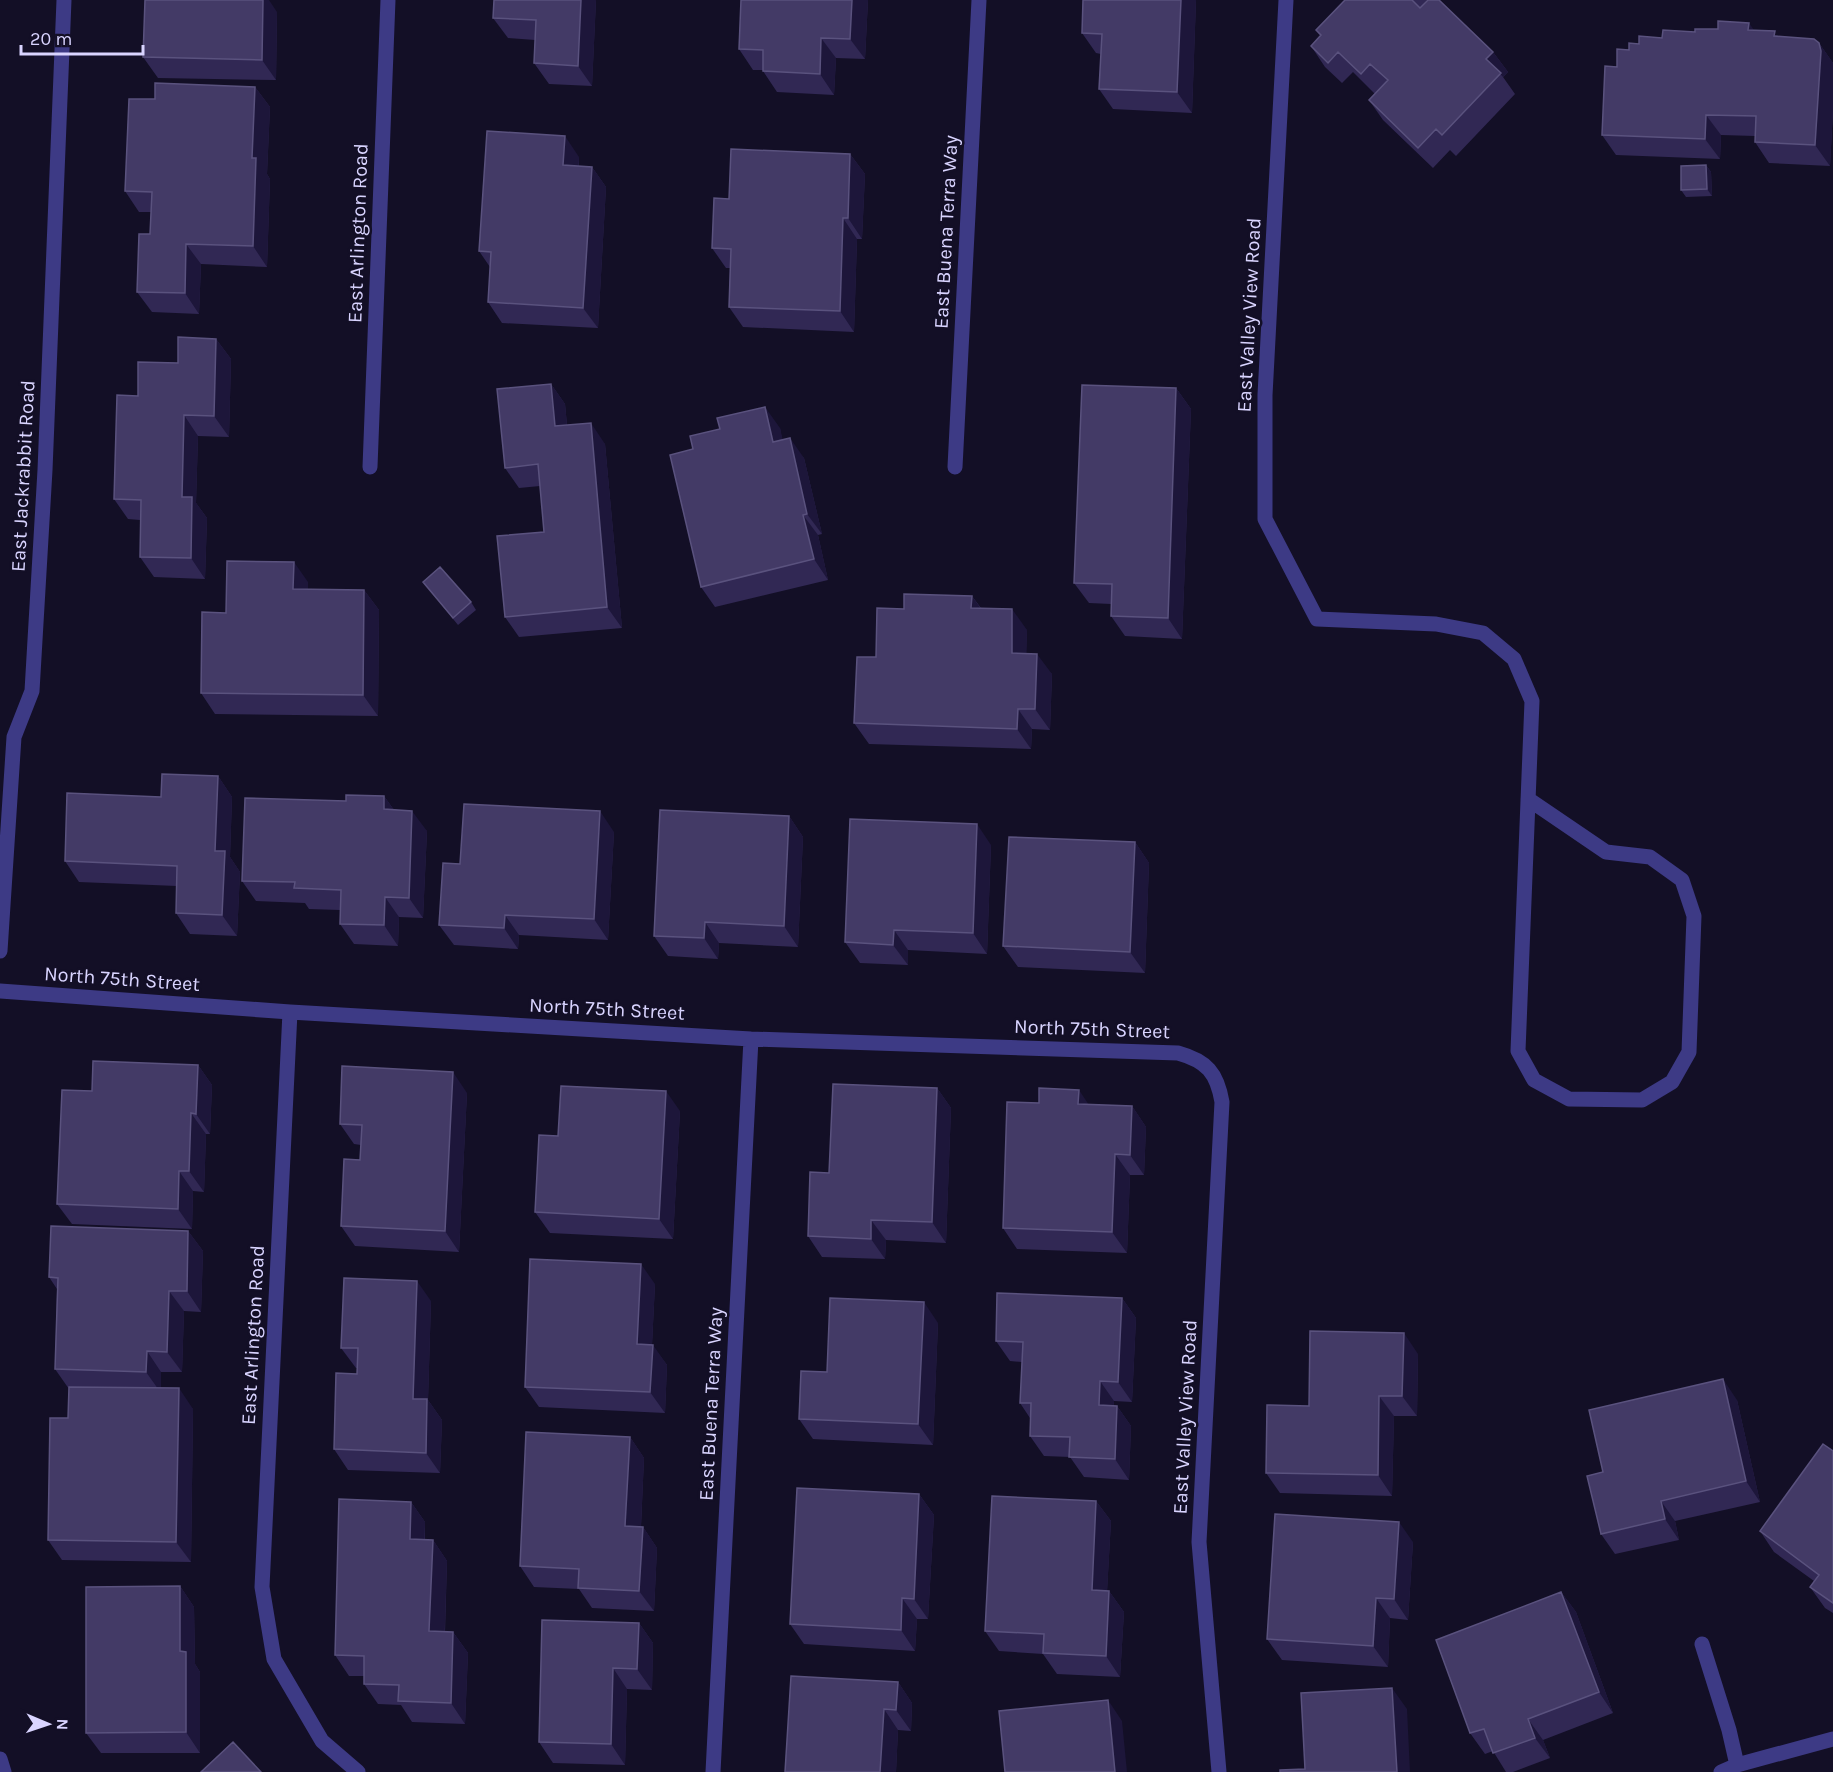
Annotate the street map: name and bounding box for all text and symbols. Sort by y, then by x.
scale bar [21,18,142,56]
text: 20 m [30,28,72,50]
street label: East Buena Terra Way [929,134,963,330]
street label: East Arlington Road [343,143,373,323]
street label: East Valley View Road [1232,217,1266,413]
street label: East Jackrabbit Road [6,380,40,572]
street label: North 75th Street [43,962,201,996]
street label: North 75th Street [528,993,686,1025]
street label: North 75th Street [1014,1015,1171,1043]
street label: East Arlington Road [237,1245,269,1425]
street label: East Buena Terra Way [694,1306,728,1502]
street label: East Valley View Road [1168,1319,1202,1515]
north arrow [18,1694,78,1754]
text: N [53,1718,72,1731]

